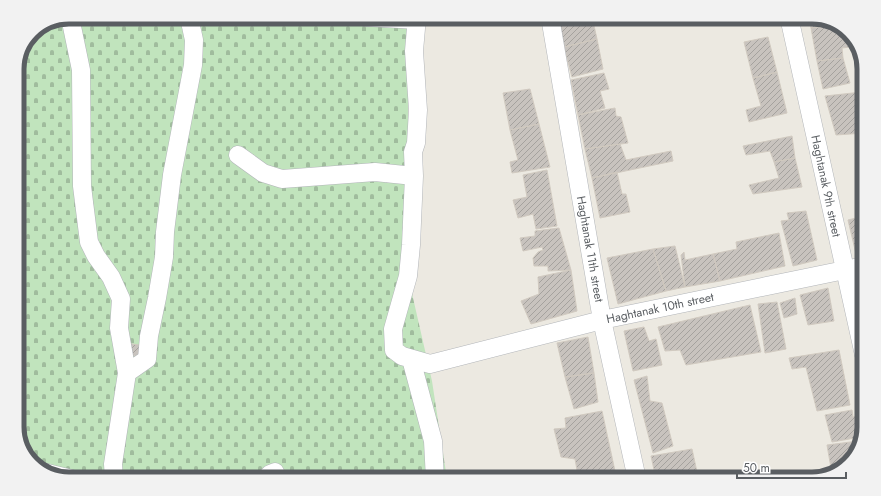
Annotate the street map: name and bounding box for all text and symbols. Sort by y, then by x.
street label: Haghtanak 9th street [806,133,846,239]
street label: Haghtanak 11th street [572,194,608,304]
street label: Haghtanak 10th street [605,288,715,328]
scale bar [737,454,846,480]
text: 50 m [743,459,770,477]

